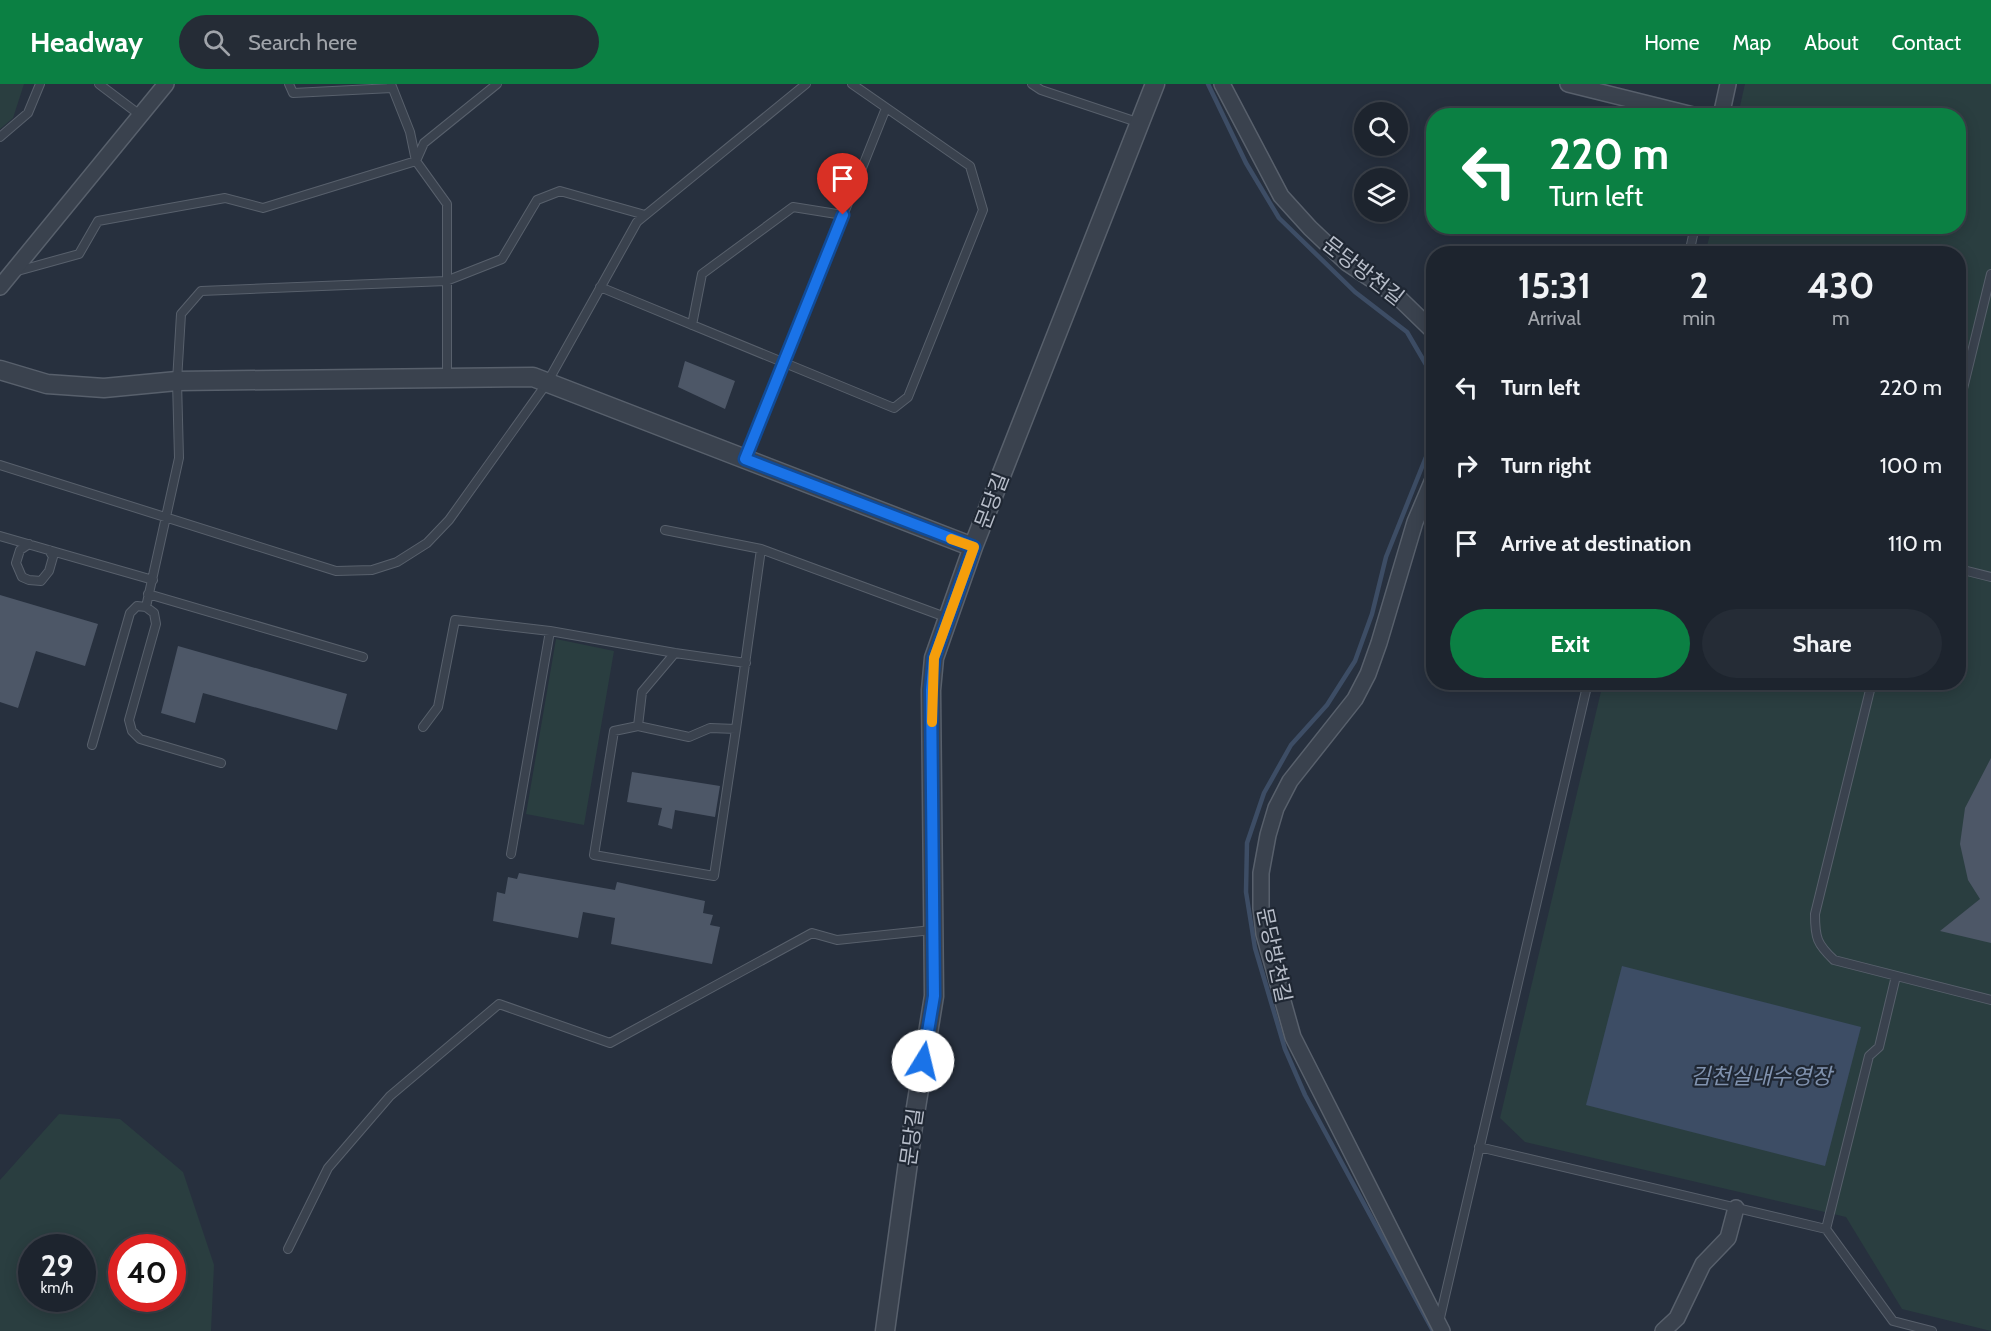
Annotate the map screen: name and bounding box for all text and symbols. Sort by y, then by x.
search box [179,15,599,69]
text: Headway [30,25,143,59]
icon: search [200,26,233,59]
text: Search here [248,29,357,56]
text: Home [1644,30,1700,55]
text: Map [1733,30,1771,55]
text: About [1804,30,1858,55]
text: Contact [1891,30,1961,55]
map controls [1354,102,1408,222]
button: search [1354,102,1408,156]
text: 220 m [1549,128,1669,180]
icon: left [1450,132,1528,210]
pin [817,153,868,215]
icon: arrive [826,162,859,195]
button: layers [1354,168,1408,222]
text: Turn left [1549,180,1643,213]
street label: 문당방천길 [1318,231,1409,310]
text: 15:31 [1518,263,1591,307]
text: 2 [1690,263,1709,307]
text: 430 [1807,263,1874,307]
text: Arrival [1528,306,1581,330]
text: min [1683,306,1716,330]
text: m [1832,306,1850,330]
icon: left [1450,371,1483,404]
text: Turn left [1501,374,1580,401]
text: 220 m [1879,374,1942,401]
icon: right [1450,449,1483,482]
text: Turn right [1501,452,1591,479]
text: 100 m [1880,452,1942,479]
street label: 문당길 [969,469,1014,532]
icon: arrive [1450,527,1483,560]
text: Arrive at destination [1501,530,1691,557]
text: 110 m [1888,530,1942,557]
button: Exit [1450,609,1690,678]
button: Share [1702,609,1942,678]
street label: 문당방천길 [1252,905,1297,1005]
position arrow [891,1029,955,1093]
water label: 김천실내수영장 [1690,1063,1835,1090]
street label: 문당길 [895,1106,928,1167]
speed limit sign: 40 [108,1234,186,1312]
text: 29 [41,1247,73,1284]
text: km/h [41,1279,73,1297]

